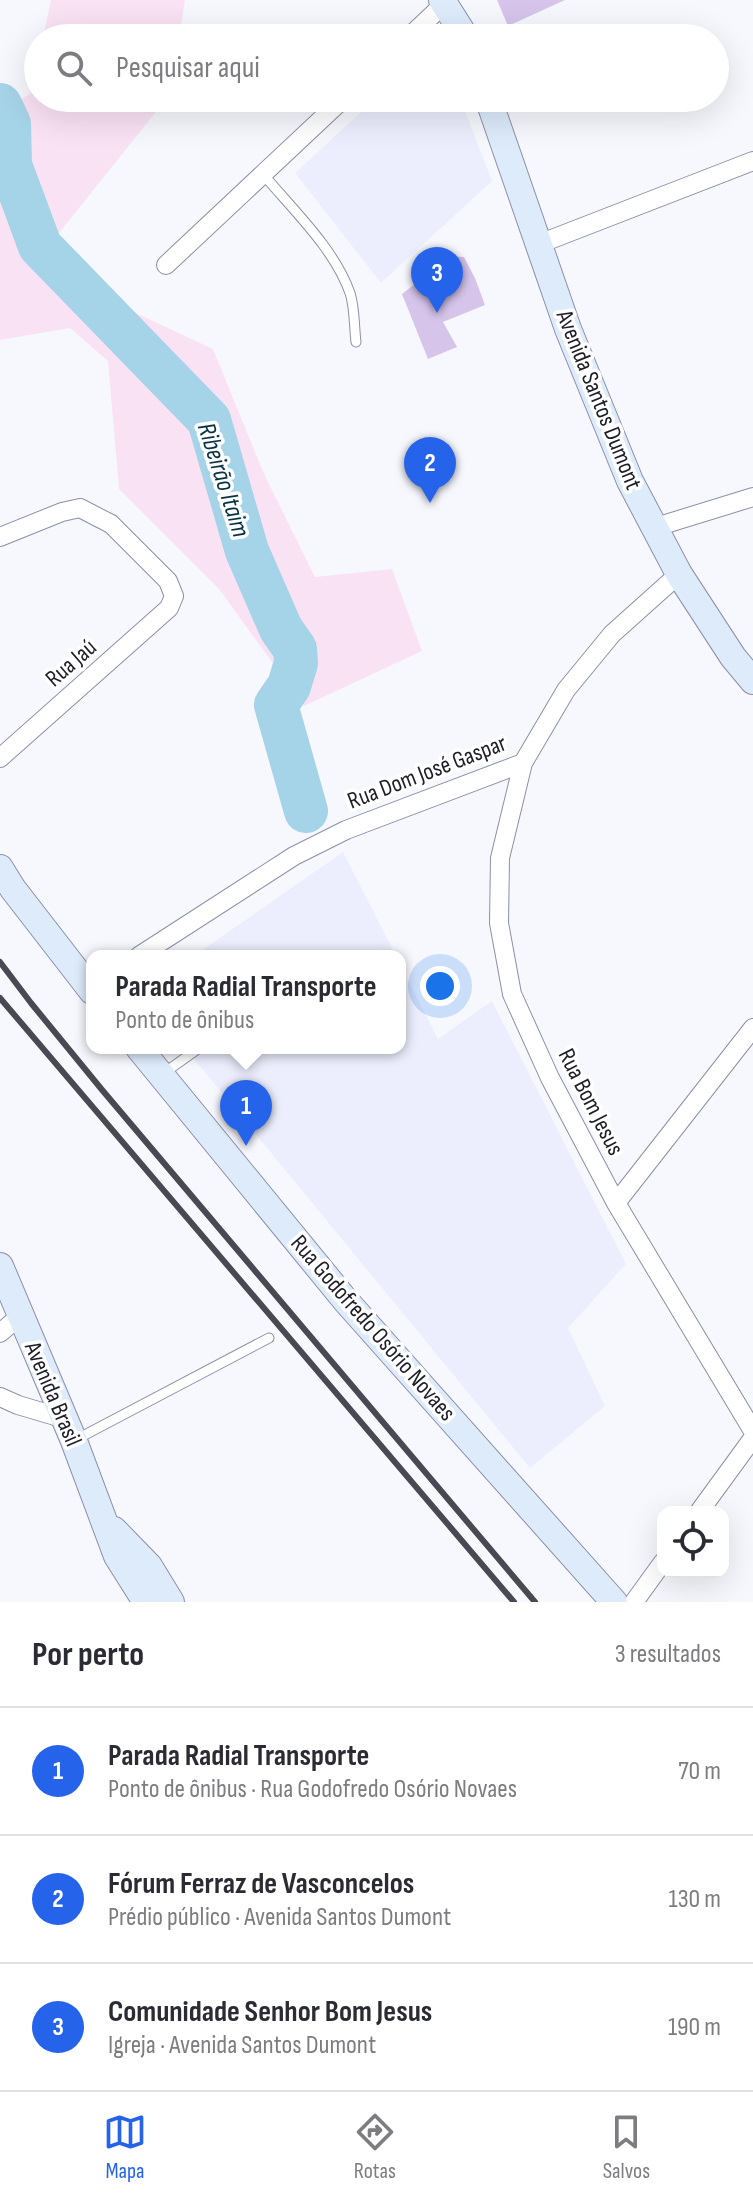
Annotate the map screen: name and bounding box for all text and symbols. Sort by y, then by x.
search box [24,24,729,112]
icon: search [52,46,96,90]
text: Pesquisar aqui [116,50,260,86]
pin: 3 [411,247,463,313]
street label: Avenida Santos Dumont [549,305,648,494]
water label: Ribeirão Itaim [190,419,256,541]
pin: 2 [404,437,456,503]
street label: Rua Jaú [39,633,103,693]
street label: Rua Dom José Gaspar [343,728,511,816]
popup [86,950,406,1054]
your location [420,966,460,1006]
text: Parada Radial Transporte [115,969,377,1005]
text: Ponto de ônibus [115,1005,254,1036]
street label: Rua Bom Jesus [552,1044,630,1160]
pin: 1 [220,1080,272,1146]
street label: Rua Godofredo Osório Novaes [284,1229,462,1427]
street label: Avenida Brasil [18,1337,88,1451]
map controls [657,1506,729,1578]
button: locate [657,1506,729,1578]
text: Por perto [32,1634,144,1675]
text: 3 resultados [615,1639,721,1670]
text: Parada Radial Transporte [108,1738,369,1774]
text: 1 [53,1756,63,1787]
text: 70 m [678,1756,721,1787]
text: Ponto de ônibus · Rua Godofredo Osório Novaes [108,1774,517,1805]
text: Fórum Ferraz de Vasconcelos [108,1866,414,1902]
text: 2 [52,1884,64,1915]
text: 130 m [669,1884,721,1915]
text: Prédio público · Avenida Santos Dumont [108,1902,451,1933]
text: Comunidade Senhor Bom Jesus [108,1994,432,2030]
text: 3 [52,2012,64,2043]
text: 190 m [668,2012,721,2043]
text: Igreja · Avenida Santos Dumont [108,2030,376,2061]
tab: Mapa [103,2110,147,2185]
tab: Rotas [353,2110,397,2185]
tab: Salvos [603,2110,650,2185]

